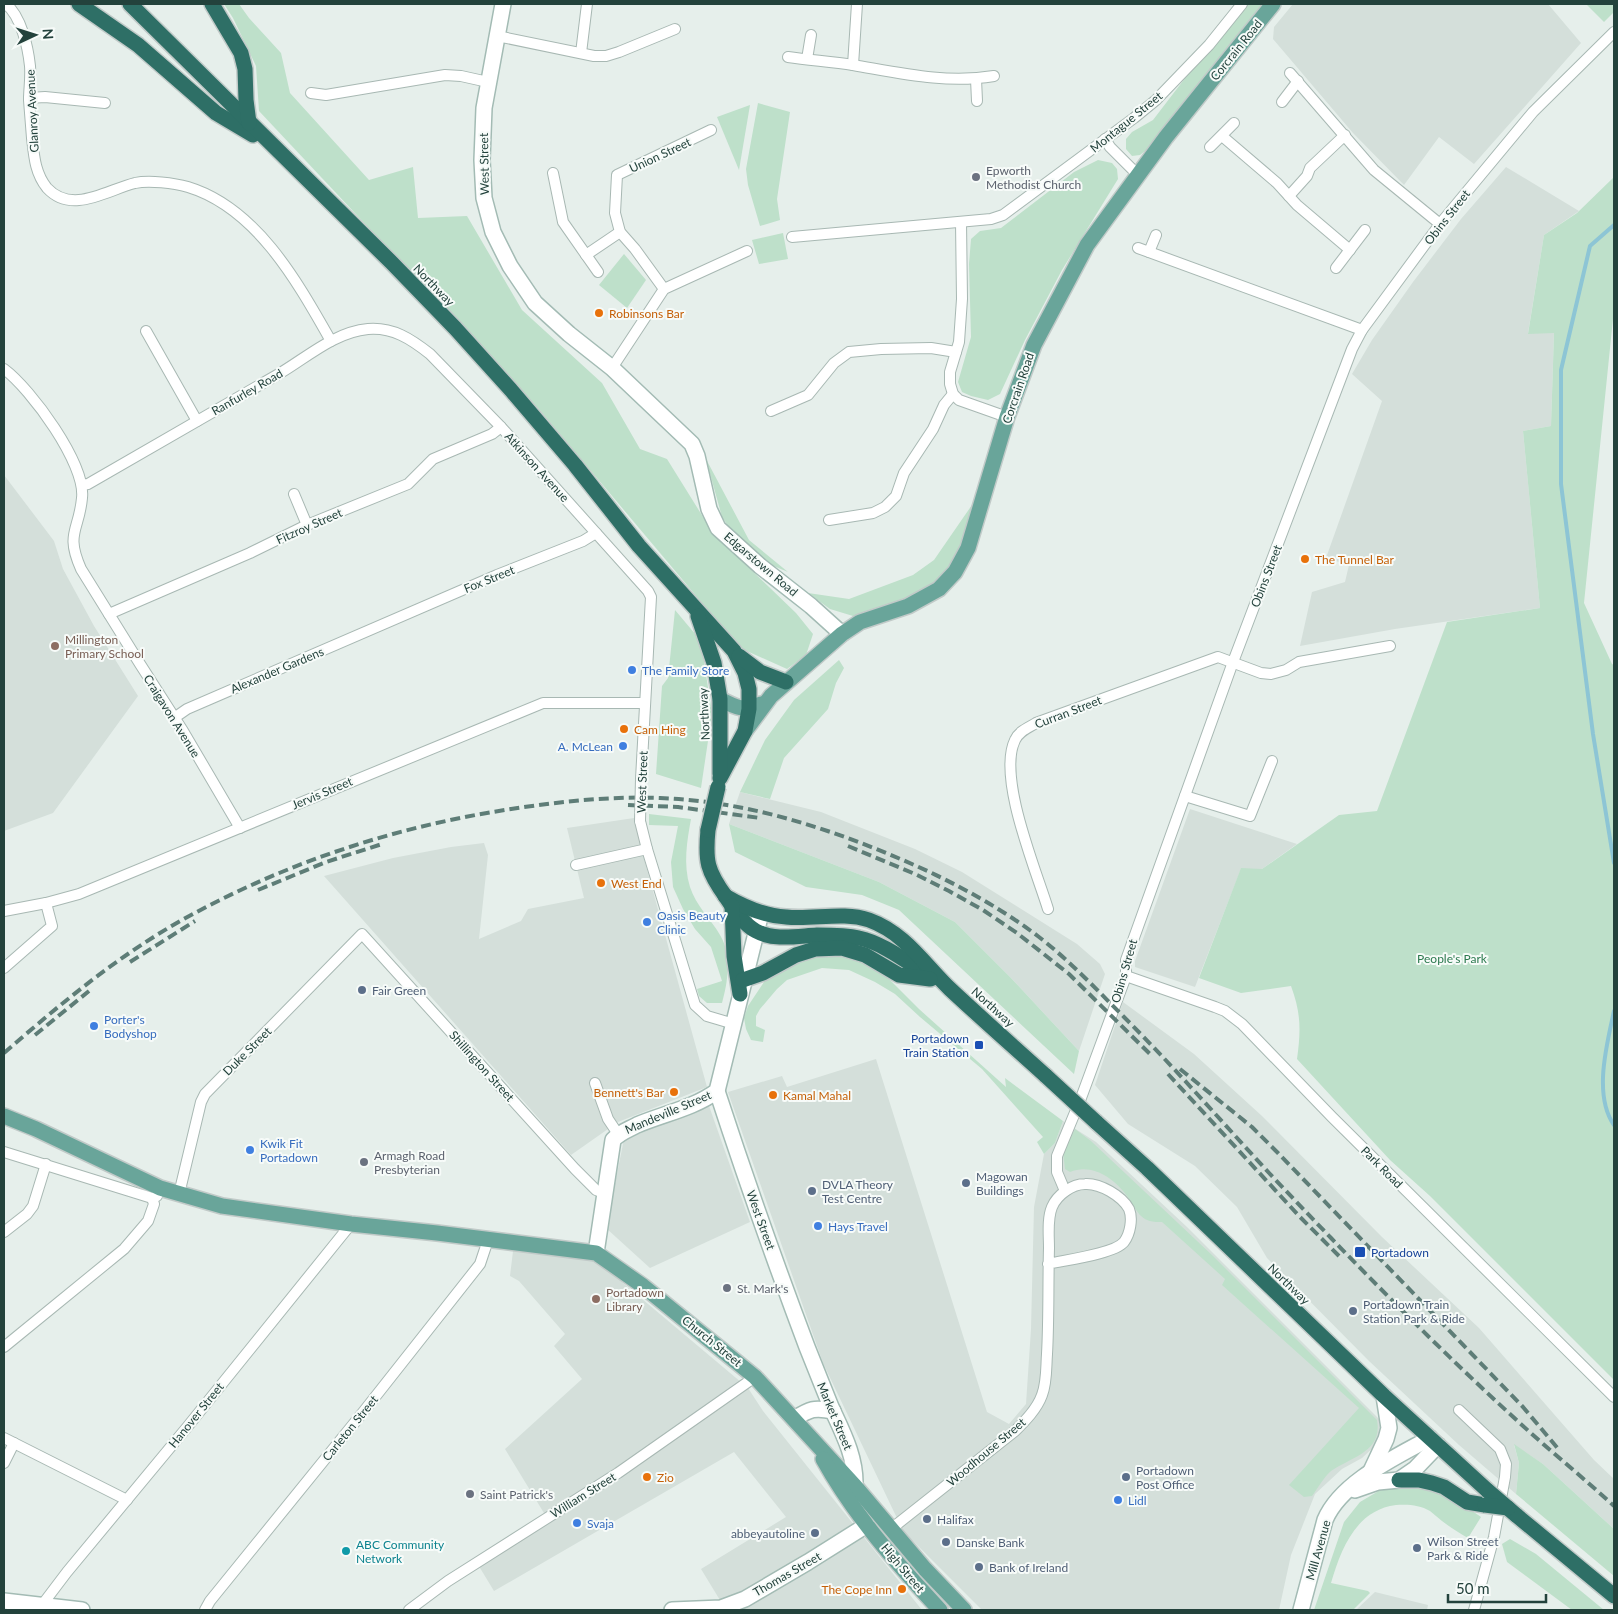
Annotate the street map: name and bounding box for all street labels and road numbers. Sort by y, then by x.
street label: Corcrain Road [1207,17,1265,83]
street label: Glanroy Avenue [22,69,42,153]
street label: Montague Street [1087,88,1166,156]
street label: West Street [476,132,492,195]
street label: Union Street [627,134,694,176]
street label: Obins Street [1421,186,1474,247]
street label: Northway [410,261,458,310]
street label: Corcrain Road [999,351,1037,425]
street label: Ranfurley Road [209,366,285,418]
street label: Atkinson Avenue [502,429,572,505]
street label: Fitzroy Street [274,504,345,547]
street label: Edgarstown Road [721,529,801,599]
street label: Obins Street [1247,542,1285,609]
street label: Fox Street [461,562,517,596]
street label: Alexander Gardens [228,644,326,696]
street label: Craigavon Avenue [140,672,204,760]
street label: Northway [695,687,713,741]
street label: Curran Street [1032,692,1104,732]
street label: West Street [633,750,651,813]
street label: Jervis Street [289,773,355,813]
street label: Obins Street [1108,937,1140,1005]
street label: Northway [968,984,1018,1031]
street label: Duke Street [220,1023,275,1078]
street label: Shillington Street [446,1028,518,1105]
street label: Mandeville Street [623,1087,714,1137]
street label: Park Road [1358,1143,1406,1191]
street label: West Street [743,1188,779,1252]
street label: Northway [1265,1260,1314,1308]
street label: Church Street [679,1312,745,1370]
street label: Hanover Street [165,1379,227,1451]
street label: Market Street [814,1380,856,1453]
street label: Carleton Street [319,1392,381,1464]
street label: Woodhouse Street [943,1414,1029,1489]
street label: William Street [548,1469,619,1521]
street label: Mill Avenue [1302,1518,1334,1582]
street label: High Street [878,1540,928,1596]
street label: Thomas Street [750,1548,824,1600]

